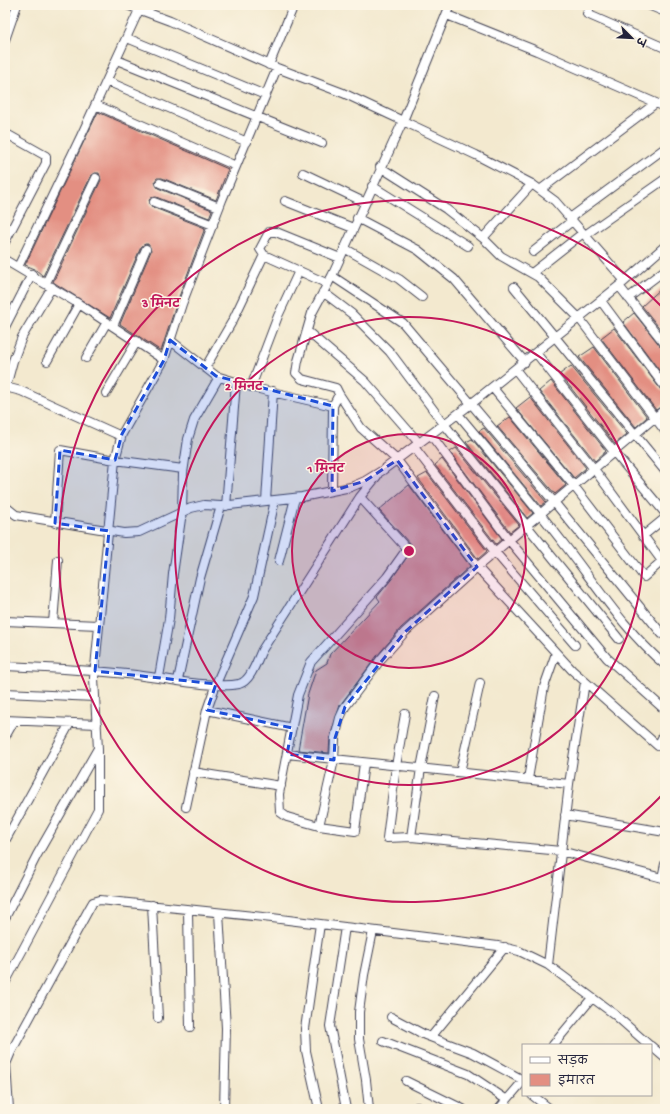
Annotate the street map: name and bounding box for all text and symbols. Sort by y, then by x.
north arrow [612,18,652,58]
text: उ [632,35,648,49]
text: 3 मिनट [141,294,181,312]
text: 2 मिनट [225,377,264,395]
text: 1 मिनट [307,459,346,477]
centre of rings [402,544,416,558]
legend [522,1044,652,1096]
text: सड़क [557,1055,589,1069]
text: इमारत [558,1074,596,1089]

